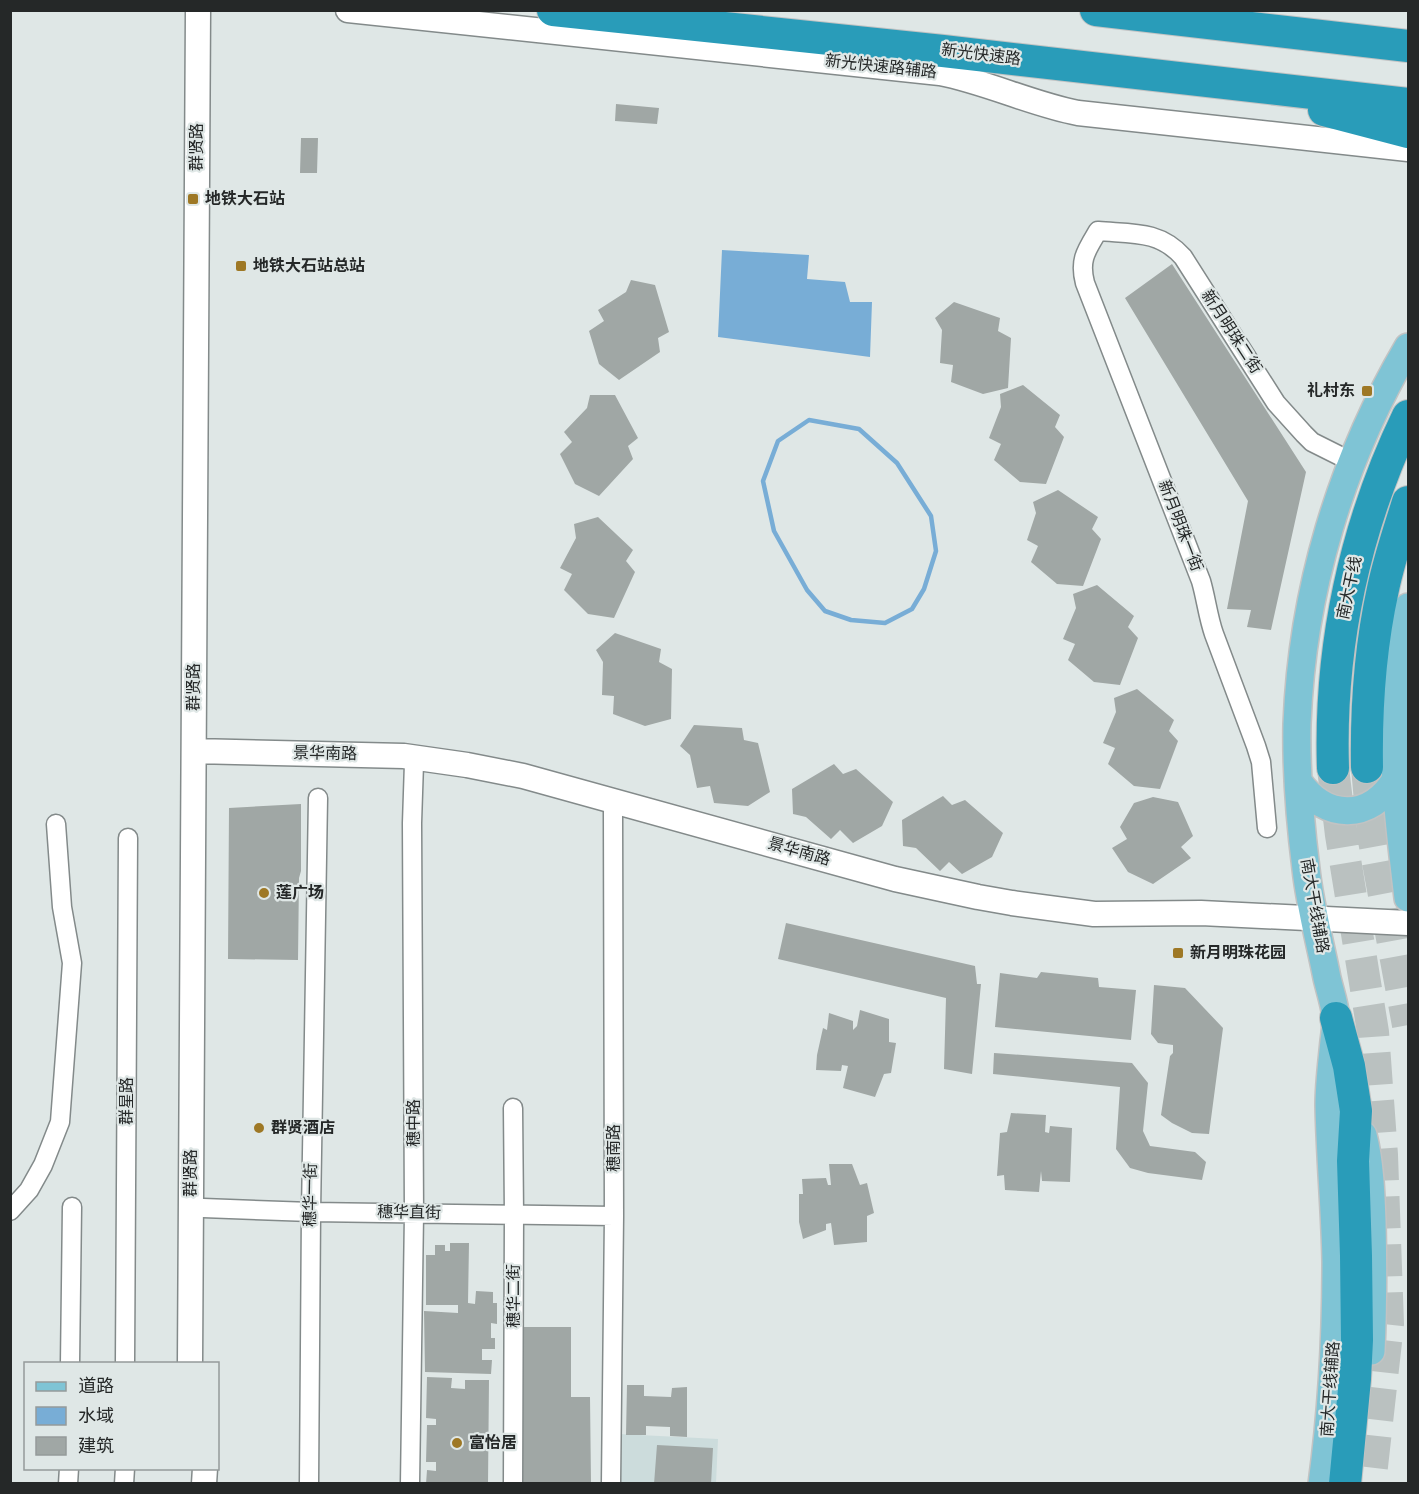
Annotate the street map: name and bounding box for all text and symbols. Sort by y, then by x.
street label: 新光快速路 [940,41,1022,69]
street label: 新光快速路辅路 [824,52,938,82]
street label: 群贤路 [188,123,207,171]
place label: 地铁大石站 [205,190,285,209]
marker: 地铁大石站 [186,192,200,206]
place label: 地铁大石站总站 [253,257,365,276]
marker: 地铁大石站总站 [234,259,248,273]
street label: 新月明珠二街 [1197,287,1265,377]
place label: 礼村东 [1307,381,1355,401]
marker: 礼村东 [1360,384,1374,398]
street label: 新月明珠一街 [1154,478,1206,574]
street label: 南大干线 [1334,555,1366,621]
street label: 群贤路 [185,663,204,711]
street label: 景华南路 [293,744,357,764]
street label: 景华南路 [766,834,832,870]
street label: 南大干线辅路 [1296,857,1332,955]
place label: 莲广场 [276,884,324,903]
marker: 莲广场 [257,886,271,900]
place label: 新月明珠花园 [1190,944,1286,963]
marker: 新月明珠花园 [1171,946,1185,960]
street label: 群星路 [118,1077,137,1125]
street label: 穗中路 [405,1099,424,1147]
place label: 群贤酒店 [271,1119,335,1138]
marker: 群贤酒店 [252,1121,266,1135]
street label: 穗南路 [605,1124,624,1172]
street label: 群贤路 [182,1149,201,1197]
street label: 穗华一街 [301,1163,321,1227]
street label: 穗华直街 [377,1203,441,1223]
street label: 穗华二街 [505,1264,524,1328]
street label: 南大干线辅路 [1318,1340,1344,1438]
legend [24,1362,219,1470]
text: 道路 [78,1376,114,1397]
text: 水域 [78,1406,114,1427]
place label: 富怡居 [469,1434,517,1453]
text: 建筑 [78,1436,114,1457]
marker: 富怡居 [450,1436,464,1450]

